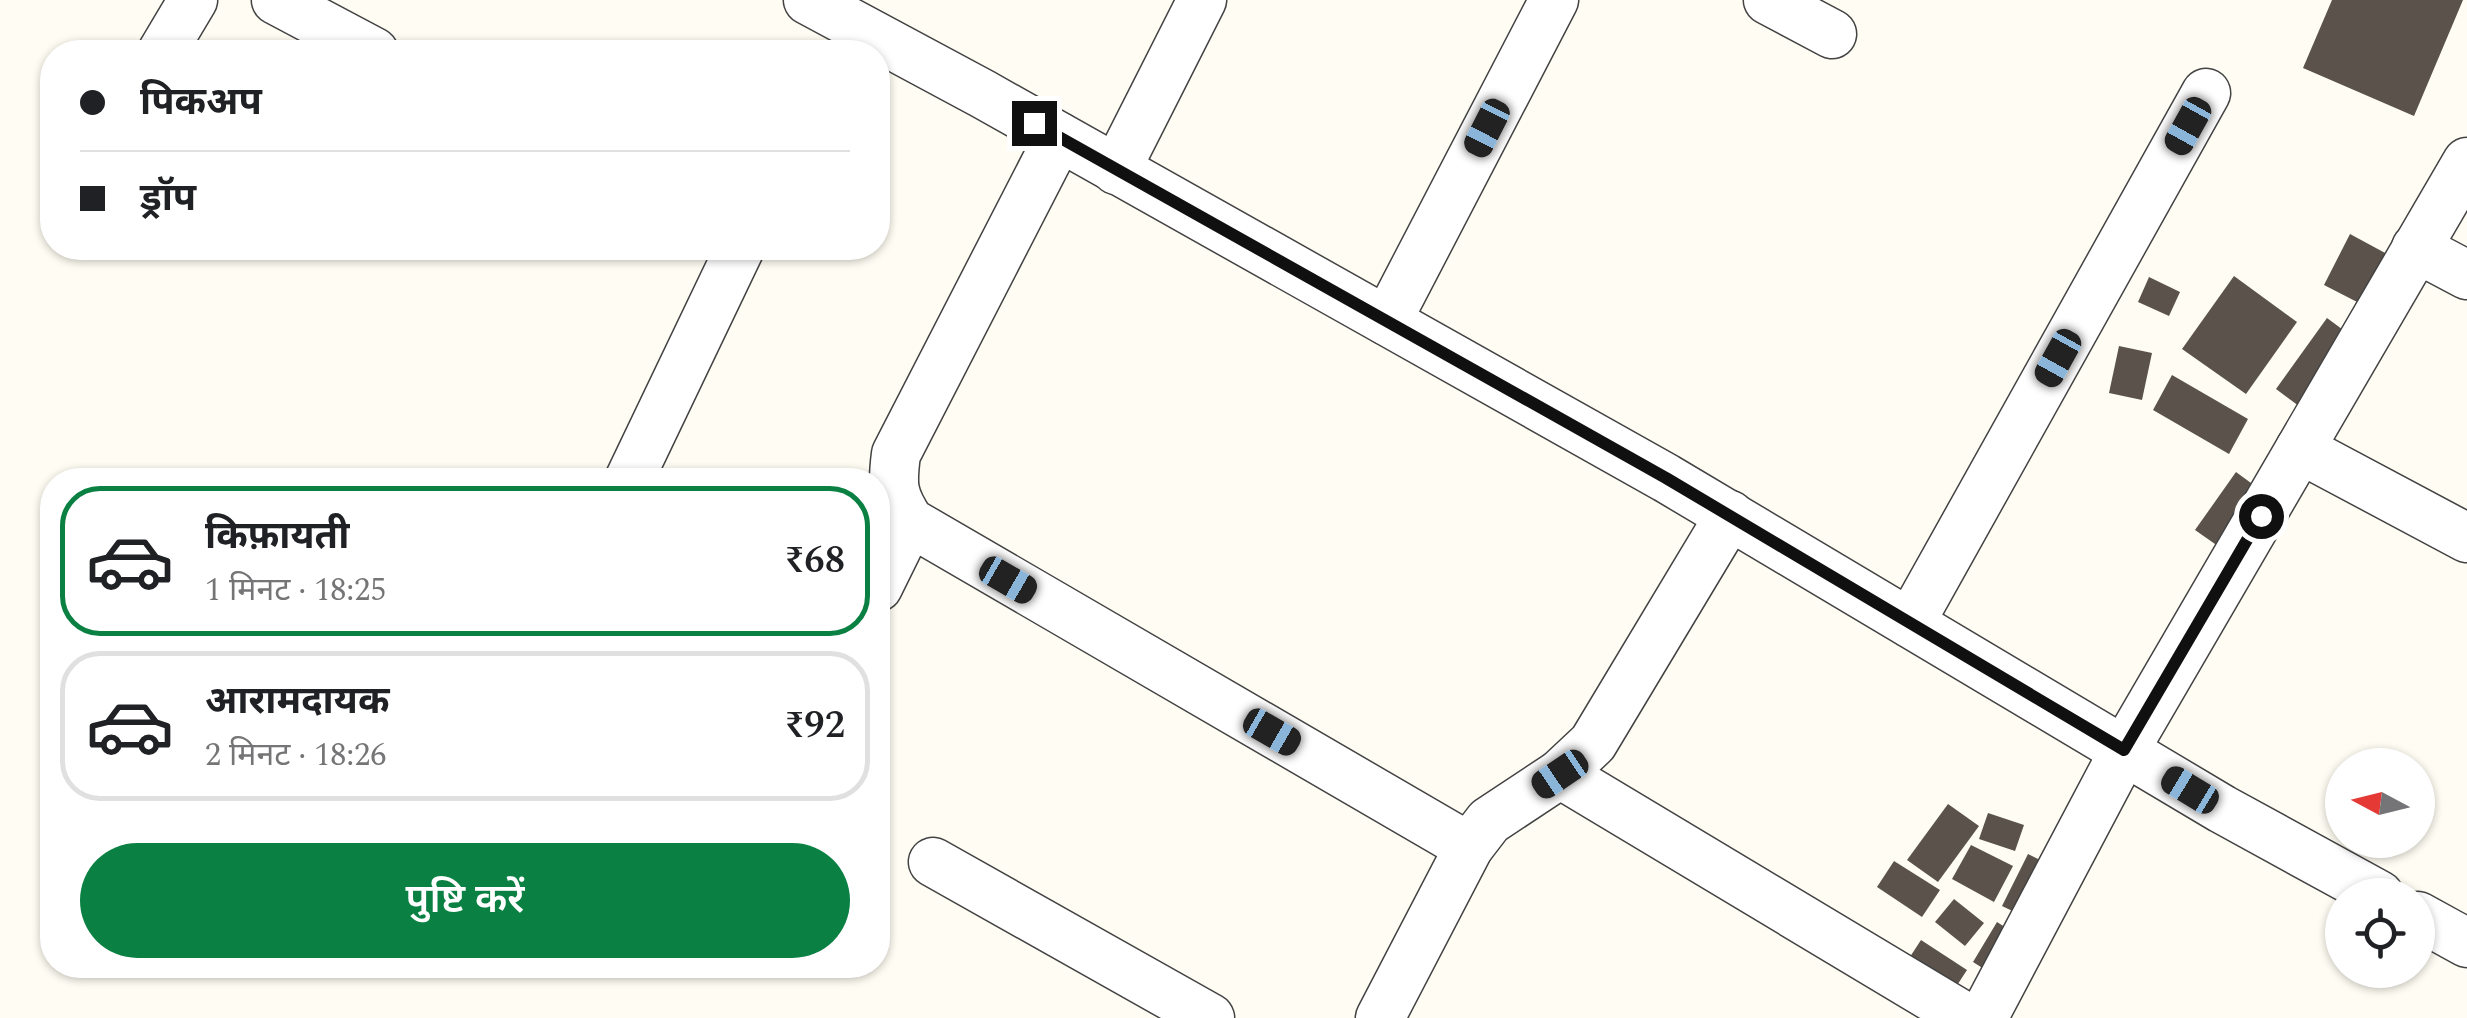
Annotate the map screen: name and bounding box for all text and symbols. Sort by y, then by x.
text: पिकअप [140,74,262,132]
car [2160,92,2216,160]
car [1460,94,1514,162]
route end [1012,101,1057,146]
text: ड्रॉप [140,170,196,228]
car [2030,324,2086,392]
route start [2239,494,2284,539]
text: किफ़ायती [205,508,349,566]
icon: car [85,516,175,606]
text: ₹68 [784,532,845,590]
car [975,552,1041,608]
text: 1 मिनट · 18:25 [205,566,386,615]
text: आरामदायक [205,673,389,731]
icon: car [85,681,175,771]
text: ₹92 [784,697,845,755]
car [1239,704,1305,760]
text: 2 मिनट · 18:26 [205,731,386,780]
car [1527,745,1593,803]
north arrow [2325,748,2435,858]
map controls [2325,748,2435,988]
car [2157,762,2223,818]
button: पुष्टि करें [80,843,850,958]
button: locate [2325,878,2435,988]

